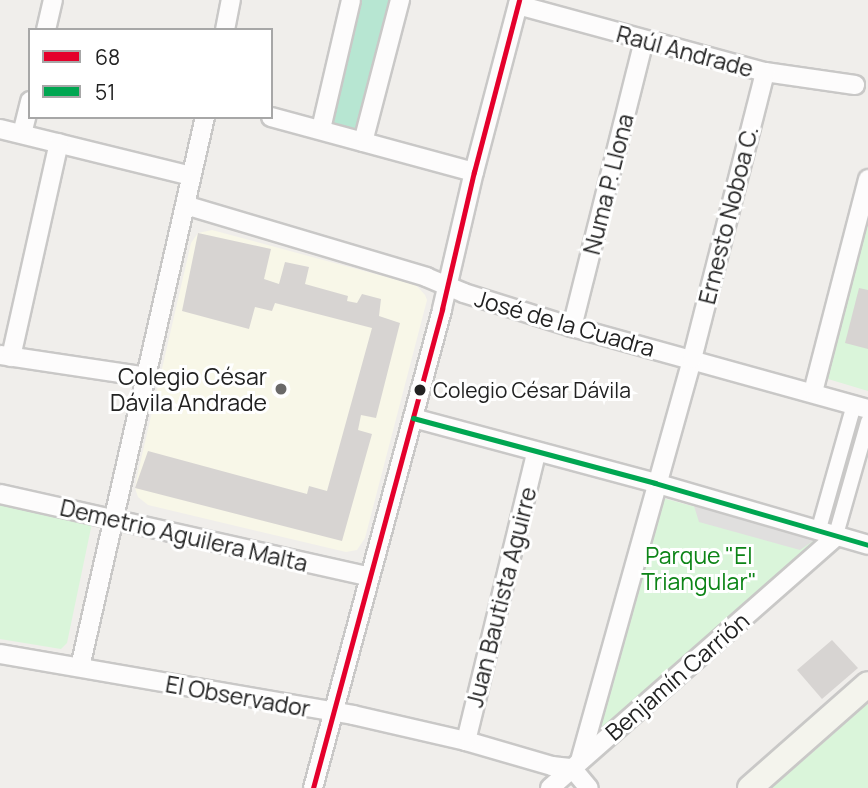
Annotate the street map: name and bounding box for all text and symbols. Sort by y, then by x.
street label: Raúl Andrade [614,20,756,82]
legend [28,28,273,119]
text: 68 [95,43,120,71]
text: 51 [95,78,115,106]
street label: Numa P. Llona [577,111,639,257]
street label: Ernesto Noboa C. [693,123,763,307]
street label: José de la Cuadra [472,284,658,362]
place label: Colegio César Dávila Andrade [110,362,267,416]
place label: Colegio César Dávila [433,377,631,403]
marker: Colegio César Dávila Andrade [273,381,289,397]
marker: Colegio César Dávila [413,383,427,397]
street label: Juan Bautista Aguirre [460,484,542,710]
street label: Demetrio Aguilera Malta [58,493,310,577]
park label: Parque "El Triangular" [641,541,757,595]
street label: Benjamín Carrión [600,606,754,746]
street label: El Observador [164,670,312,722]

